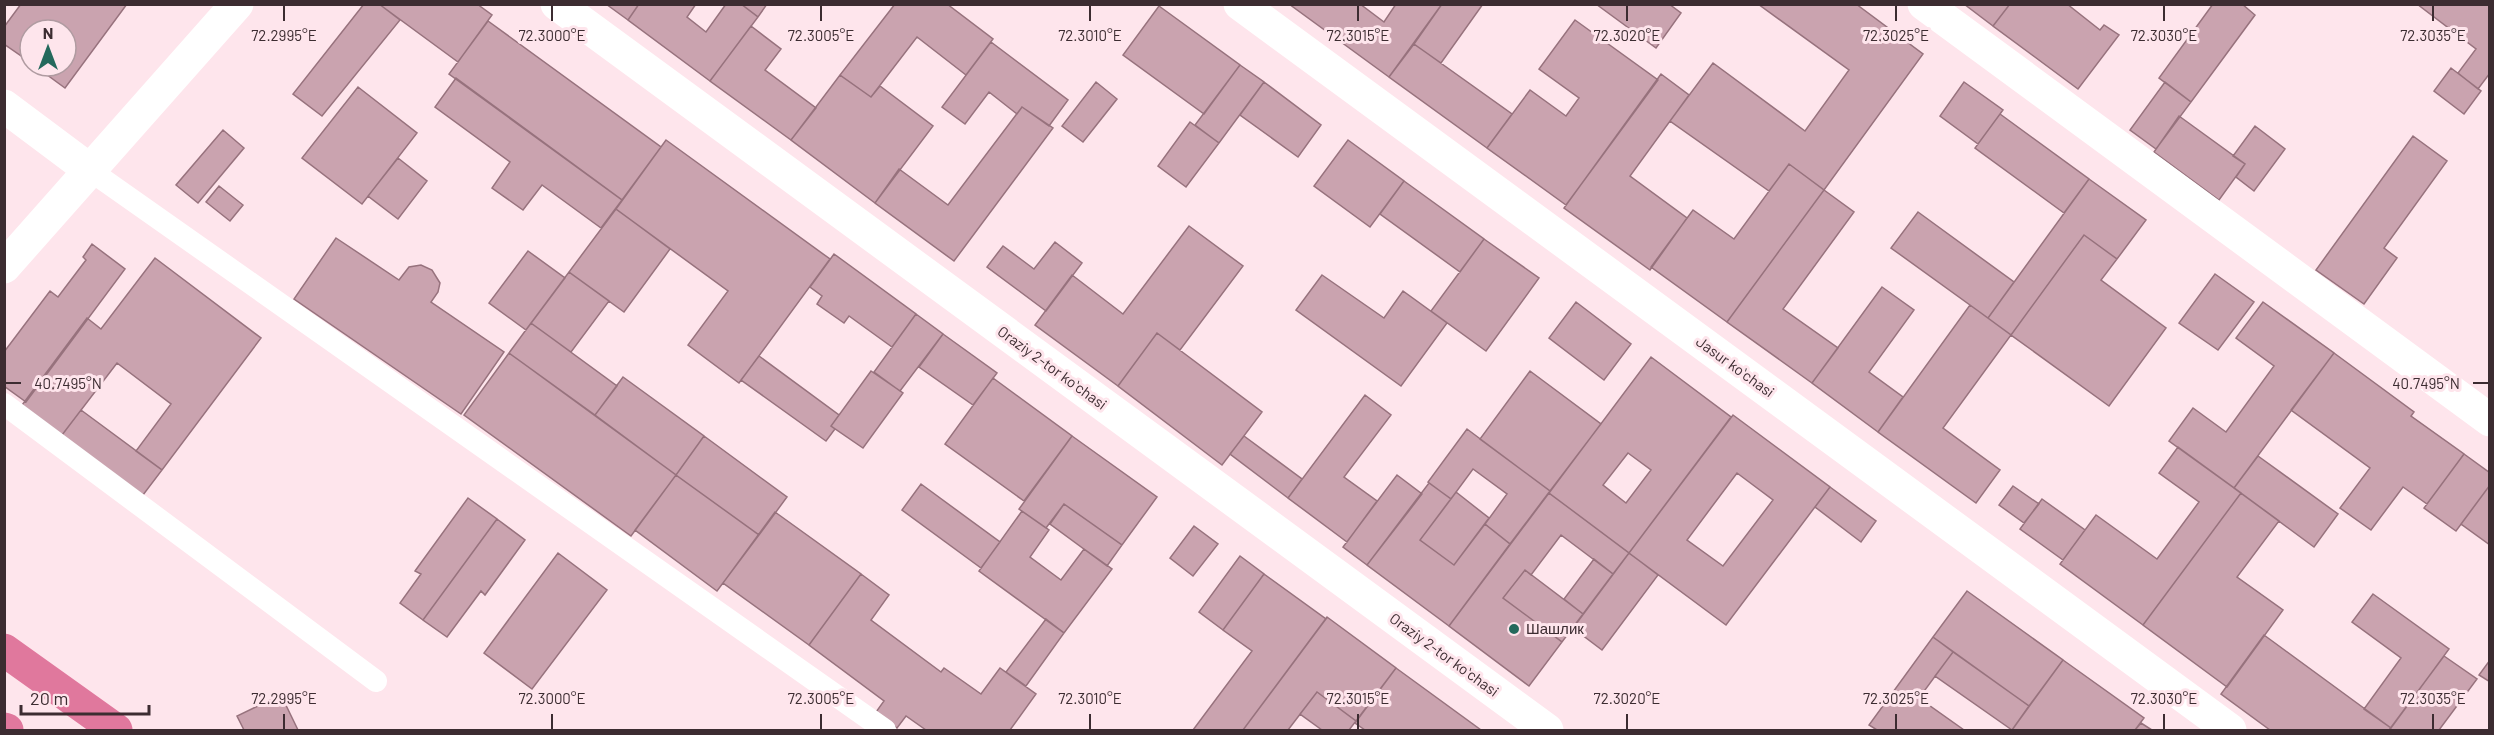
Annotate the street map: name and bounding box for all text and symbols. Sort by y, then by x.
north arrow [18,18,78,78]
text: N [43,23,53,42]
text: 72.2995°E [251,26,317,44]
text: 72.3000°E [518,26,586,44]
text: 72.3005°E [788,26,854,44]
text: 72.3010°E [1058,26,1122,44]
text: 72.3015°E [1327,26,1389,44]
text: 72.3020°E [1594,26,1660,44]
text: 72.3025°E [1863,26,1929,44]
text: 72.3030°E [2131,26,2197,44]
text: 72.3035°E [2400,26,2466,44]
street label: Oraziy 2-tor koʻchasi [994,322,1111,413]
street label: Jasur koʻchasi [1693,332,1778,401]
text: 40.7495°N [34,374,102,392]
text: 40.7495°N [2392,374,2460,392]
street label: Oraziy 2-tor koʻchasi [1386,609,1503,700]
place label: Шашлик [1526,619,1584,637]
marker: Шашлик [1507,622,1521,636]
scale bar [21,678,148,716]
text: 20 m [30,687,68,709]
text: 72.2995°E [251,689,317,707]
text: 72.3000°E [518,689,586,707]
text: 72.3005°E [788,689,854,707]
text: 72.3010°E [1058,689,1122,707]
text: 72.3015°E [1327,689,1389,707]
text: 72.3020°E [1594,689,1660,707]
text: 72.3025°E [1863,689,1929,707]
text: 72.3030°E [2131,689,2197,707]
text: 72.3035°E [2400,689,2466,707]

